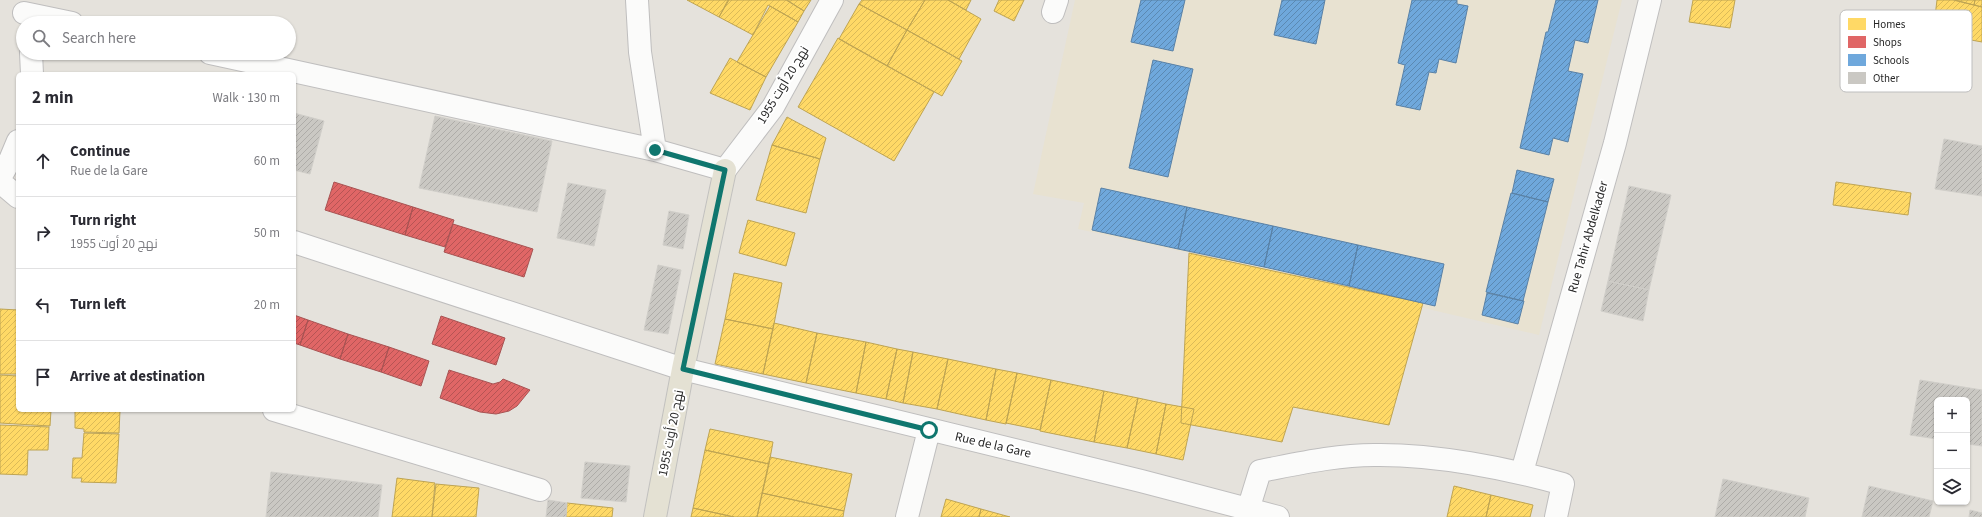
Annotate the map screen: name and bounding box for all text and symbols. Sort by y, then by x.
legend [1840,10,1972,92]
search box [16,16,296,60]
text: Homes [1873,17,1906,32]
icon: search [30,27,52,49]
text: Search here [62,28,136,49]
text: Shops [1873,35,1902,50]
street label: نهج 20 أوت 1955 [753,43,813,127]
text: Schools [1873,53,1910,68]
text: Other [1873,71,1899,86]
text: 2 min [32,86,73,110]
text: Walk · 130 m [212,89,280,107]
text: Continue [70,141,130,162]
route end [646,141,664,159]
icon: ahead [32,150,54,172]
text: 60 m [254,152,280,170]
text: Rue de la Gare [70,162,148,180]
street label: Rue Tahir Abdelkader [1563,178,1613,295]
text: Turn right [70,210,136,231]
icon: right [32,222,54,244]
text: 50 m [254,224,280,242]
text: نهج 20 أوت 1955 [70,235,158,253]
icon: left [32,294,54,316]
text: Turn left [70,294,126,315]
text: 20 m [254,296,280,314]
icon: arrive [32,366,54,388]
text: Arrive at destination [70,366,205,387]
street label: نهج 20 أوت 1955 [654,388,688,478]
map controls [1934,397,1970,505]
button: + [1934,397,1970,433]
route start [920,421,938,439]
street label: Rue de la Gare [953,427,1033,463]
button: − [1934,433,1970,469]
button: layers [1934,469,1970,505]

